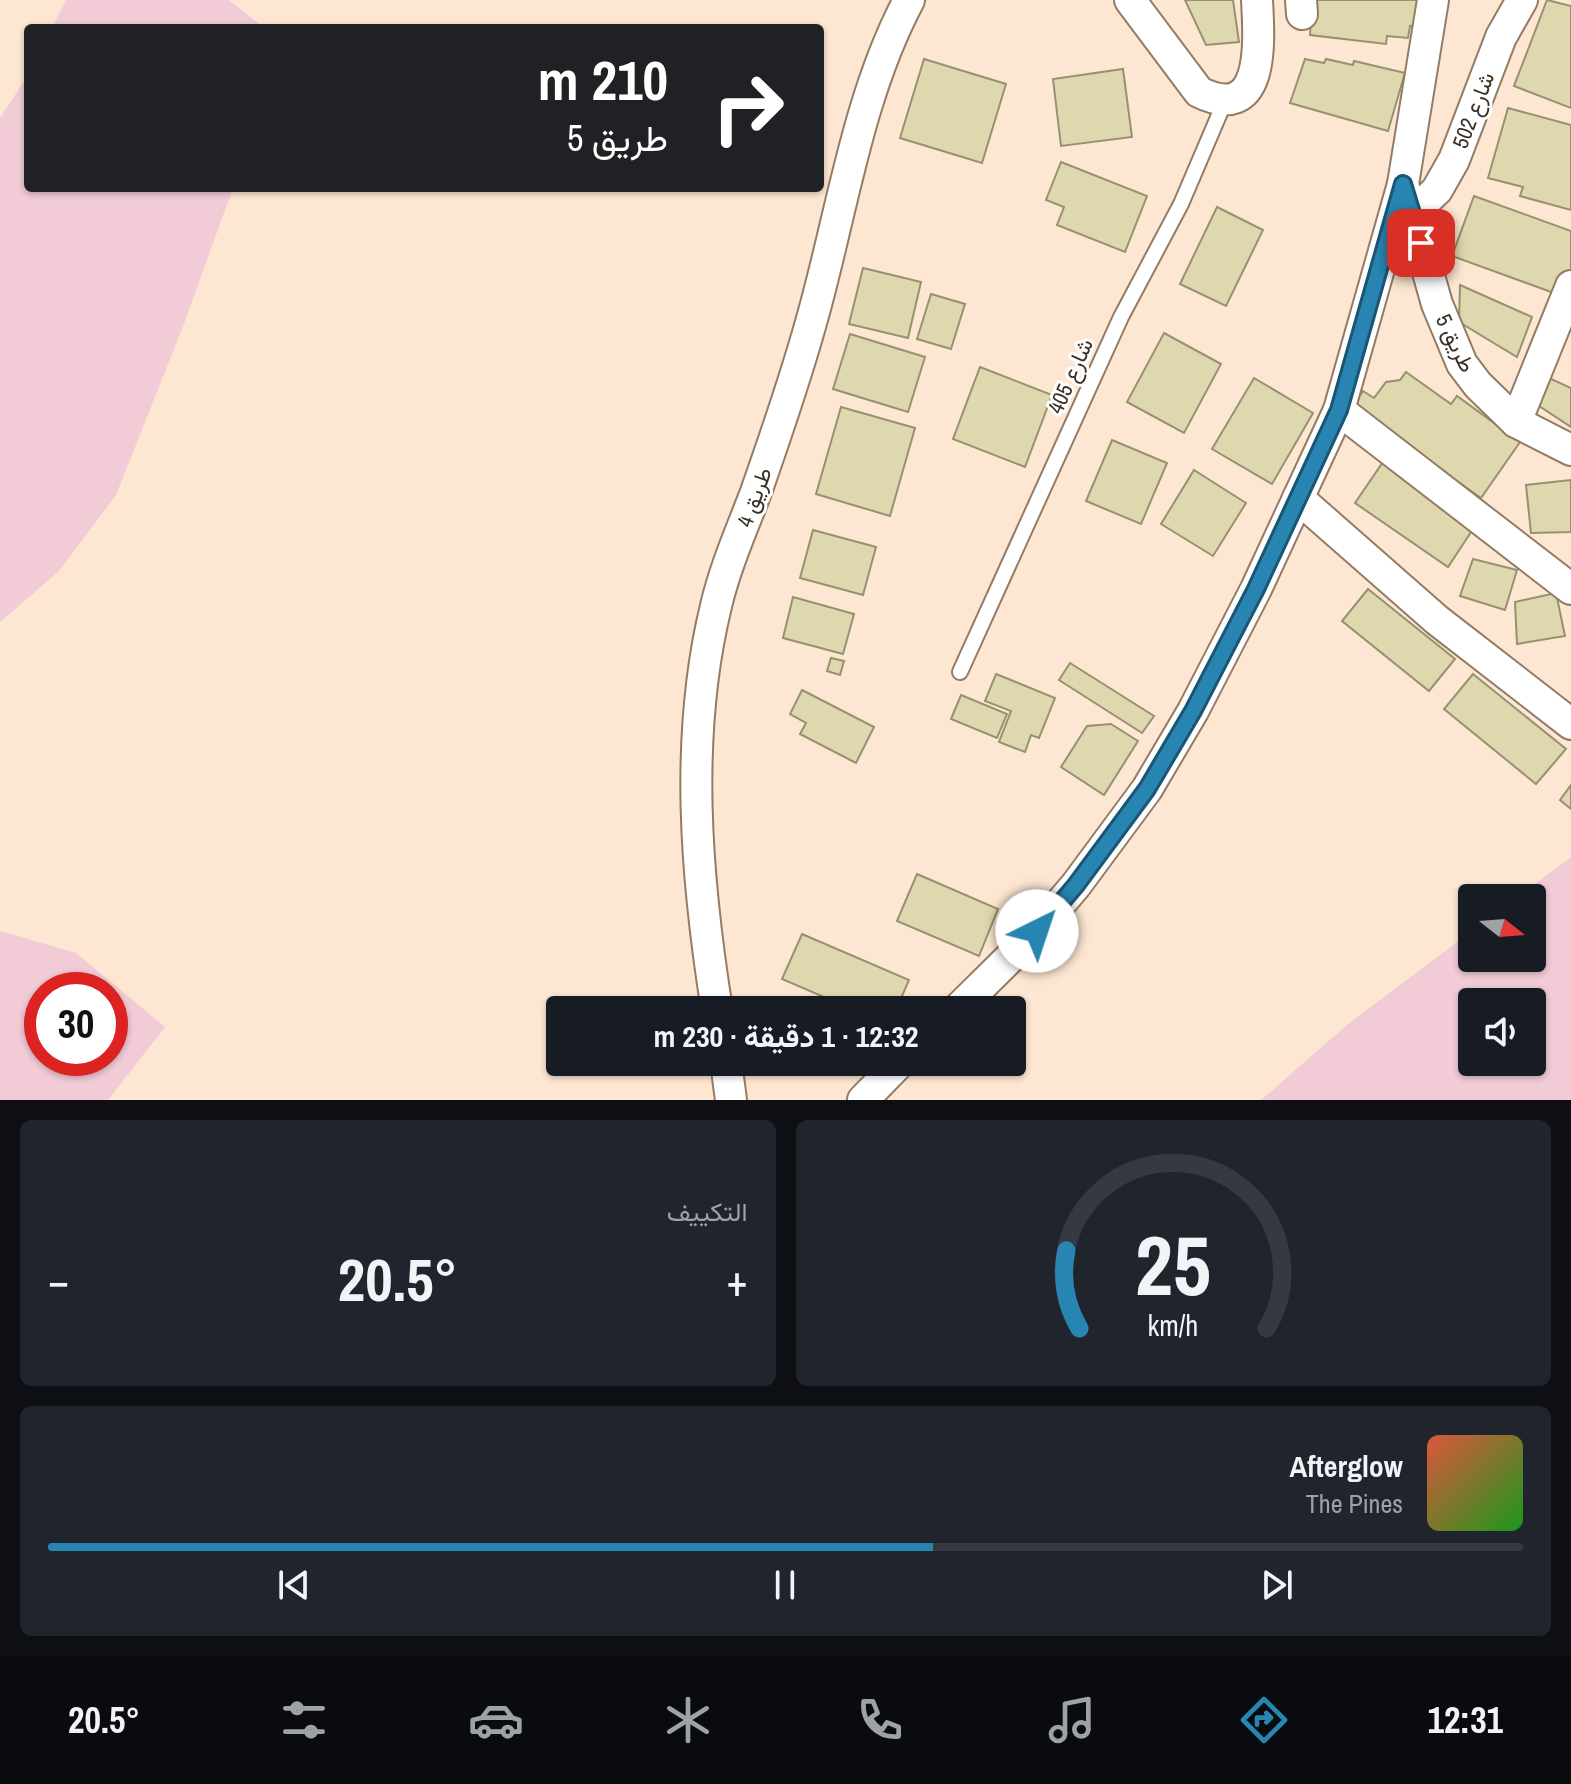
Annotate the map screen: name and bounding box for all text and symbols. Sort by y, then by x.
text: 210 m [538,42,668,117]
icon: right [696,56,800,160]
street label: شارع 502 [1445,68,1501,152]
text: طريق 5 [567,114,668,162]
pin [1387,209,1455,277]
icon: arrive [1399,221,1443,265]
street label: طريق 5 [1429,309,1483,377]
street label: شارع 405 [1040,334,1100,418]
street label: طريق 4 [729,463,779,531]
north arrow [1458,884,1546,972]
map controls [1458,884,1546,1076]
position arrow [995,889,1079,973]
speed limit sign: 30 [24,972,128,1076]
button: sound [1458,988,1546,1076]
text: 12:32 · 1 دقيقة · 230 m [653,1016,919,1056]
text: التكييف [667,1194,748,1229]
text: 25 [1135,1209,1211,1321]
text: 20.5° [338,1239,458,1320]
text: − [48,1250,69,1310]
text: + [726,1250,747,1310]
text: km/h [1148,1306,1199,1345]
text: Afterglow [1290,1446,1403,1486]
text: The Pines [1306,1486,1403,1521]
icon: previous [272,1563,316,1607]
icon: pause [763,1563,807,1607]
icon: next [1255,1563,1299,1607]
icon: filters [276,1692,332,1748]
icon: car [468,1692,524,1748]
icon: climate [660,1692,716,1748]
icon: phone [852,1692,908,1748]
icon: music [1044,1692,1100,1748]
icon: directions [1236,1692,1292,1748]
text: 20.5° [68,1696,140,1744]
text: 12:31 [1428,1696,1503,1744]

